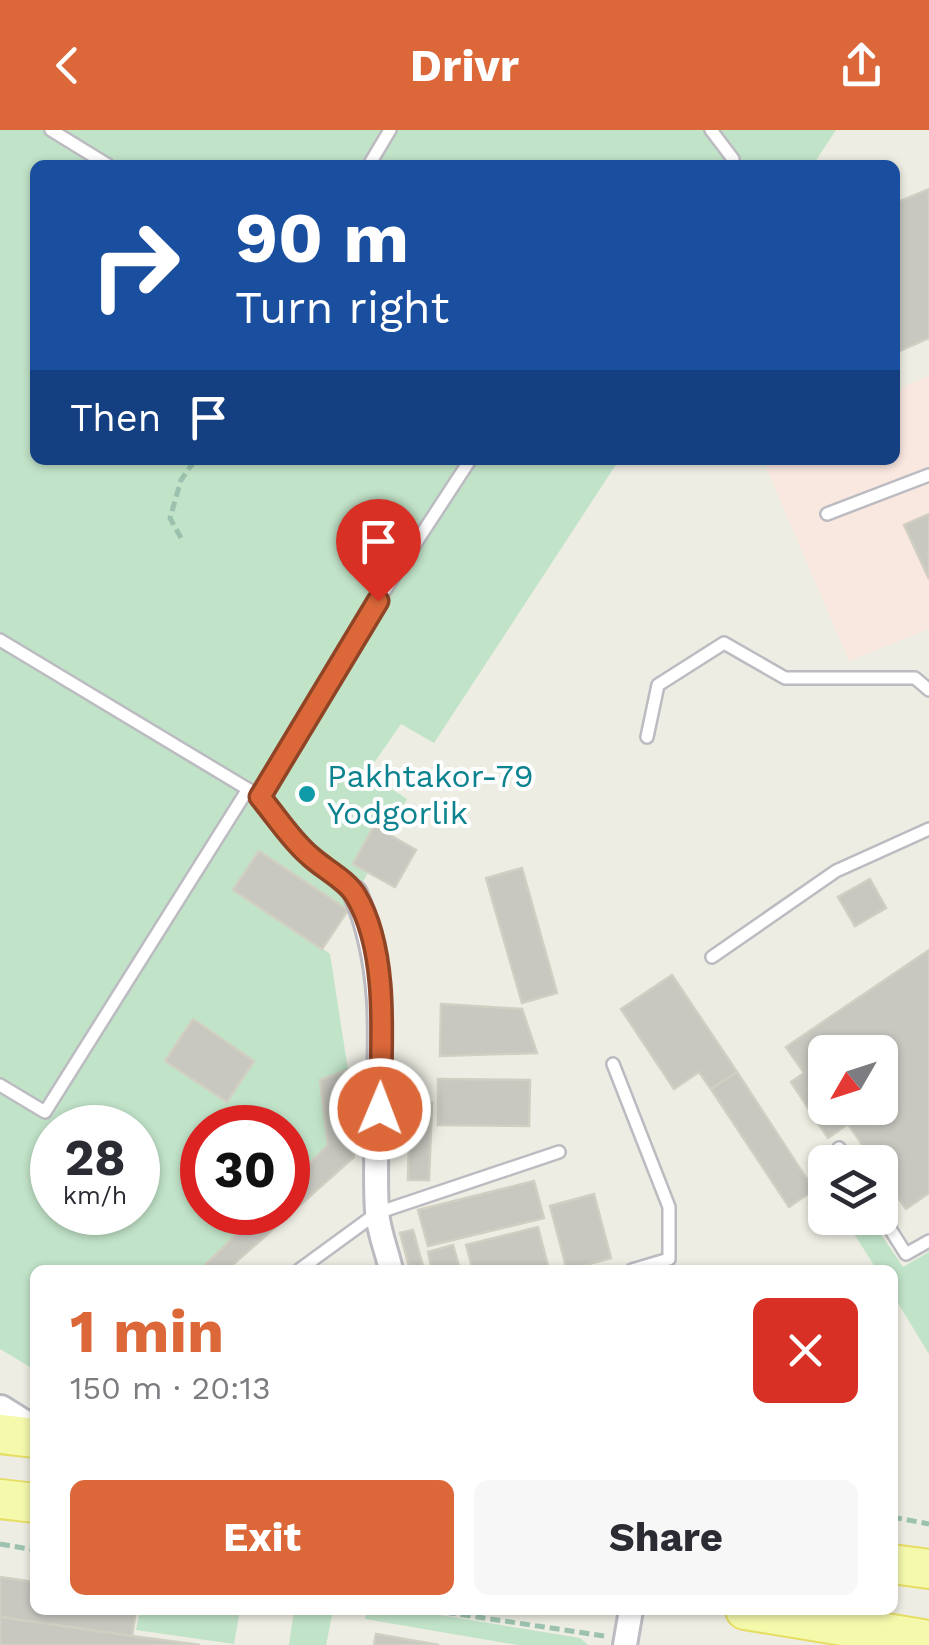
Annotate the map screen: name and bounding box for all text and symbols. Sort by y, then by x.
icon: back [40,38,95,93]
icon: share [834,38,889,93]
text: Drivr [410,39,519,92]
text: 90 m [235,197,409,279]
icon: right [70,200,200,330]
text: Turn right [235,281,449,334]
icon: arrive [181,390,236,445]
text: Then [70,396,161,440]
pin [336,499,421,602]
icon: arrive [351,514,406,569]
place label: Pakhtakor-79 Yodgorlik [327,757,534,832]
marker: Pakhtakor-79 Yodgorlik [296,783,318,805]
north arrow [808,1035,898,1125]
map controls [808,1035,898,1235]
position arrow [328,1057,432,1161]
speed limit sign: 30 [180,1105,310,1235]
text: 28 [64,1128,126,1187]
button: layers [808,1145,898,1235]
text: km/h [63,1181,127,1210]
text: 1 min [70,1296,224,1367]
button: close [753,1298,858,1403]
text: 150 m · 20:13 [70,1369,271,1407]
button: Exit [70,1480,454,1595]
button: Share [474,1480,858,1595]

